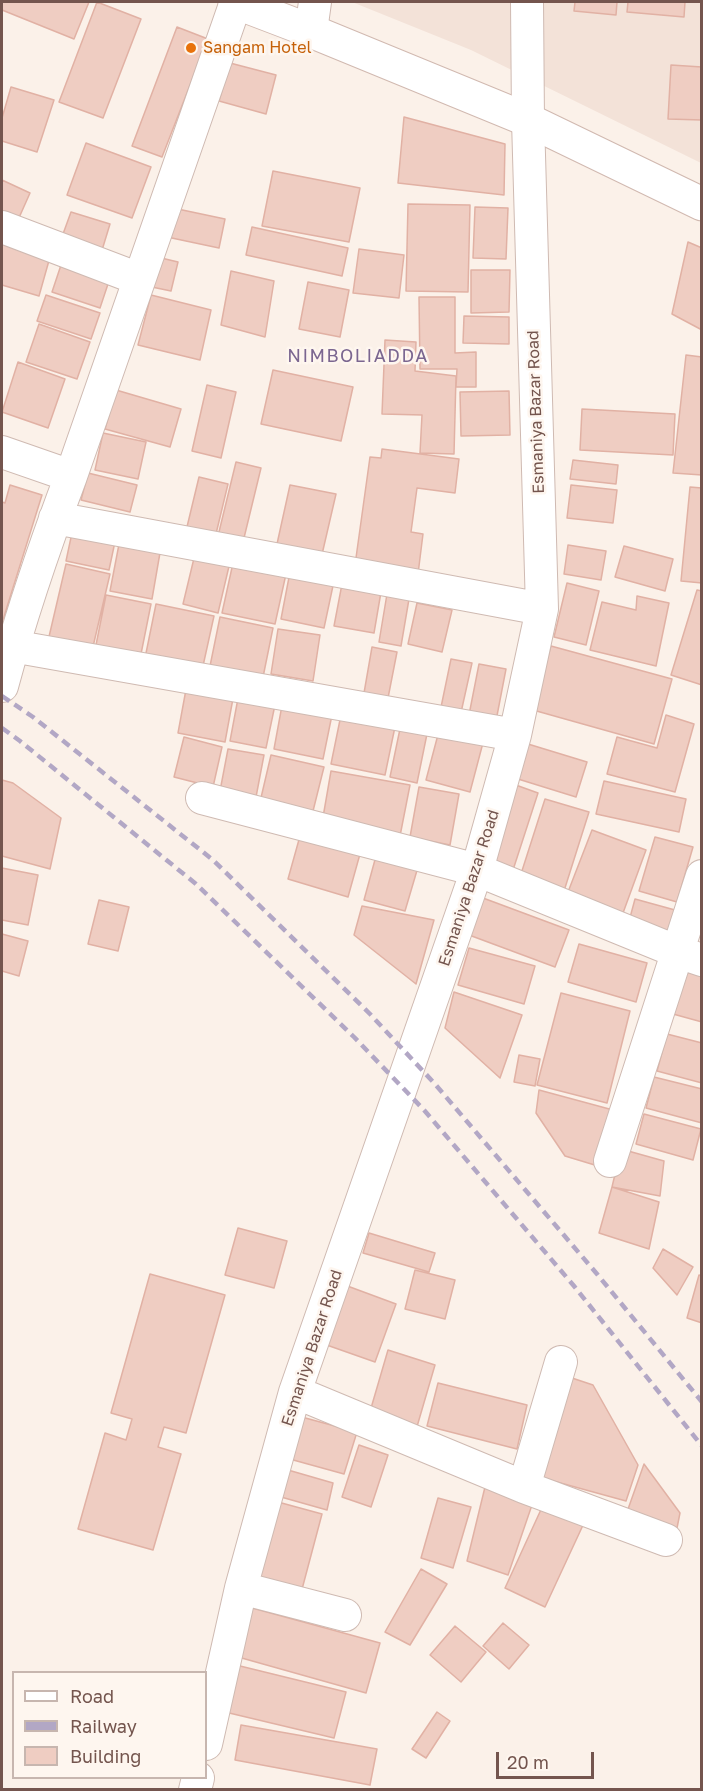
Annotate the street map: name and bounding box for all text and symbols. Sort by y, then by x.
place label: Sangam Hotel [203,38,312,58]
marker: Sangam Hotel [184,41,198,55]
street label: Esmaniya Bazar Road [524,330,548,494]
district label: NIMBOLIADDA [287,345,429,367]
street label: Esmaniya Bazar Road [435,807,503,969]
street label: Esmaniya Bazar Road [278,1267,346,1429]
legend [12,1671,207,1779]
text: Road [70,1685,114,1707]
text: Railway [70,1715,137,1737]
scale bar [499,1740,596,1778]
text: Building [70,1745,141,1767]
text: 20 m [507,1751,549,1773]

